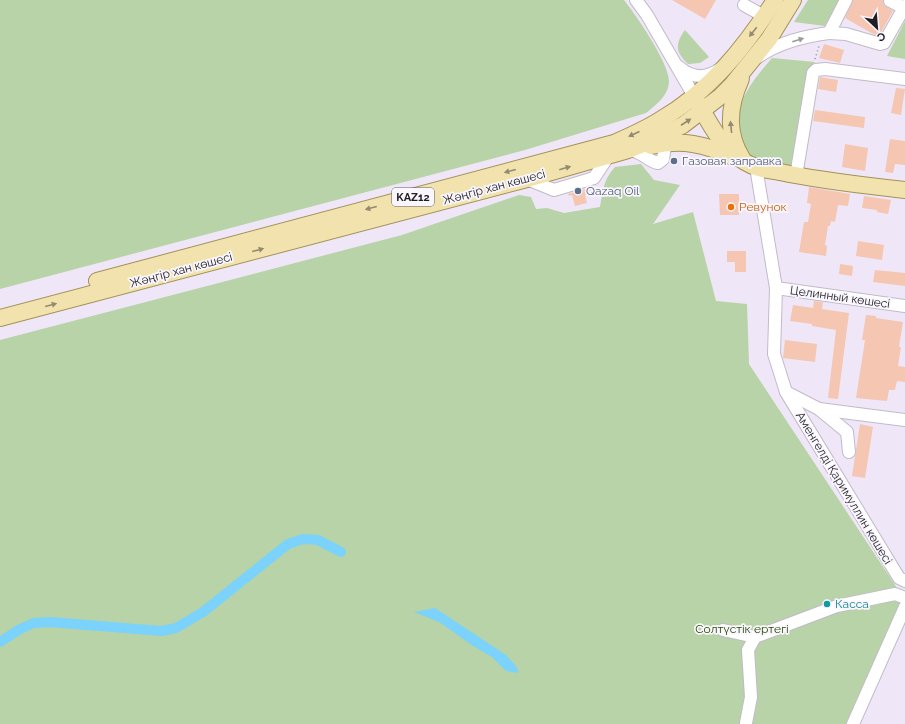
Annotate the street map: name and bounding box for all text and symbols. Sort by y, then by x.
north arrow [857,8,897,48]
one-way arrow [749,27,757,38]
text: С [875,29,887,44]
one-way arrow [792,37,804,43]
one-way arrow [680,119,691,126]
one-way arrow [728,121,734,133]
one-way arrow [629,131,640,137]
place label: Газовая заправка [682,154,782,168]
marker: Газовая заправка [669,156,679,166]
one-way arrow [559,165,571,171]
street label: Жәңгір хан көшесі [441,167,547,207]
one-way arrow [504,168,516,174]
place label: Qazaq Oil [586,184,640,198]
marker: Qazaq Oil [573,186,583,196]
road number: KAZ12 [392,188,434,206]
place label: Ревунок [739,200,787,214]
marker: Ревунок [726,202,736,212]
one-way arrow [364,205,376,211]
one-way arrow [252,247,264,253]
street label: Жәңгір хан көшесі [128,250,234,290]
street label: Целинный көшесі [789,283,891,311]
one-way arrow [45,302,57,308]
street label: Аменгелді Қаримуллин көшесі [793,409,895,567]
place label: Касса [835,597,869,611]
marker: Касса [822,599,832,609]
park label: Солтүстік ертегі [695,622,789,636]

